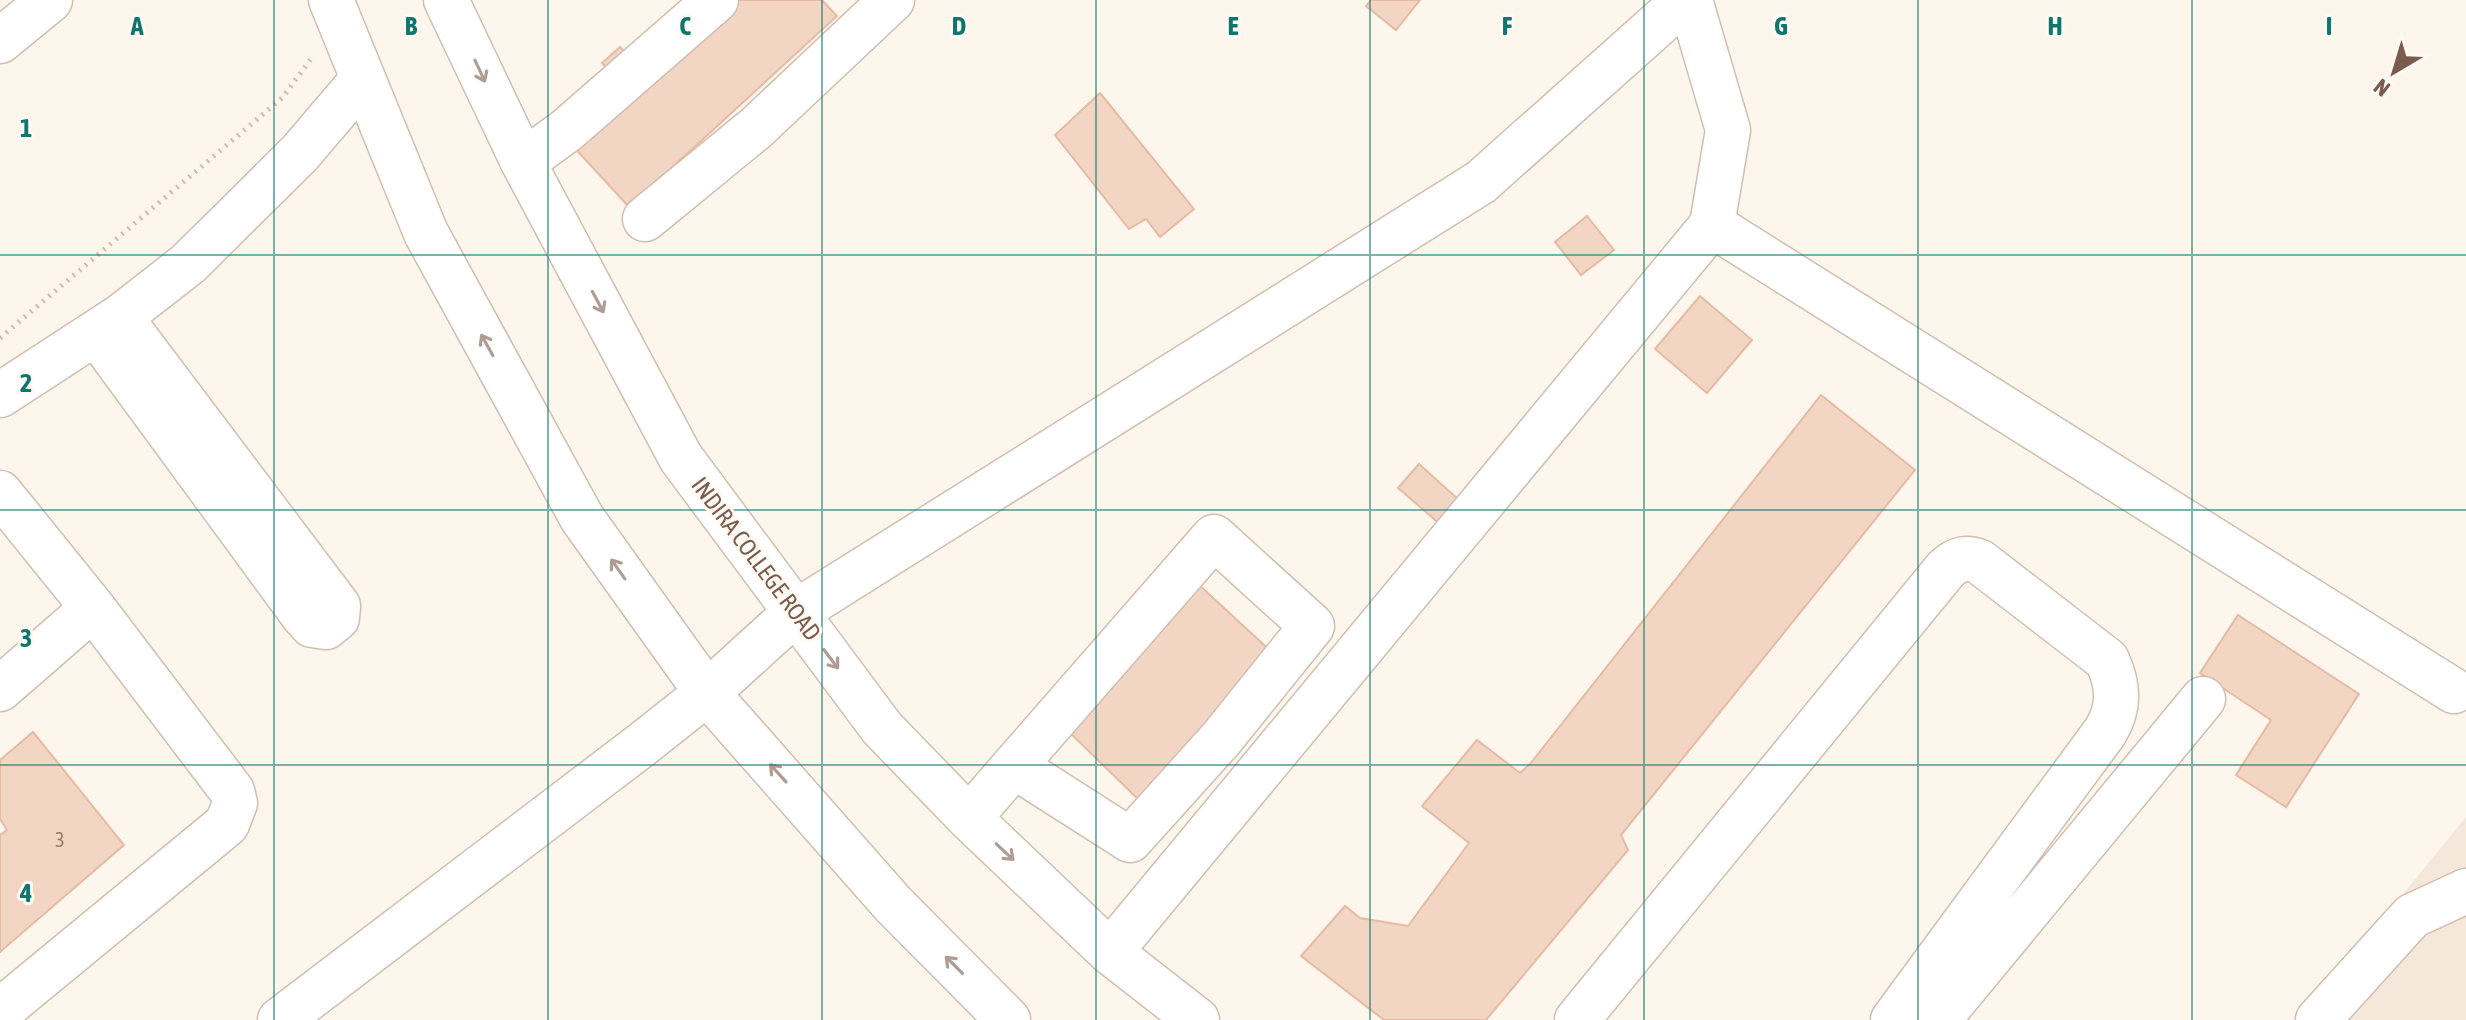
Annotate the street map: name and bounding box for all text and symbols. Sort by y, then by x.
text: A [130,11,144,41]
text: B [405,11,418,41]
text: C [679,11,691,41]
text: D [952,11,966,41]
text: E [1227,11,1239,41]
text: F [1502,11,1513,41]
text: G [1774,11,1788,41]
text: H [2047,11,2063,41]
text: I [2326,11,2332,41]
north arrow [2354,32,2434,112]
one-way arrow [473,58,488,82]
text: N [2369,74,2395,102]
text: 1 [20,113,32,143]
one-way arrow [590,290,606,314]
one-way arrow [478,333,494,357]
text: 2 [20,368,32,398]
street label: INDIRA COLLEGE ROAD [686,472,827,646]
one-way arrow [610,558,626,580]
text: 3 [20,623,32,653]
one-way arrow [823,648,840,670]
one-way arrow [769,763,788,784]
house number: 3 [55,828,65,851]
one-way arrow [995,842,1014,861]
text: 4 [19,878,32,908]
one-way arrow [944,955,963,975]

